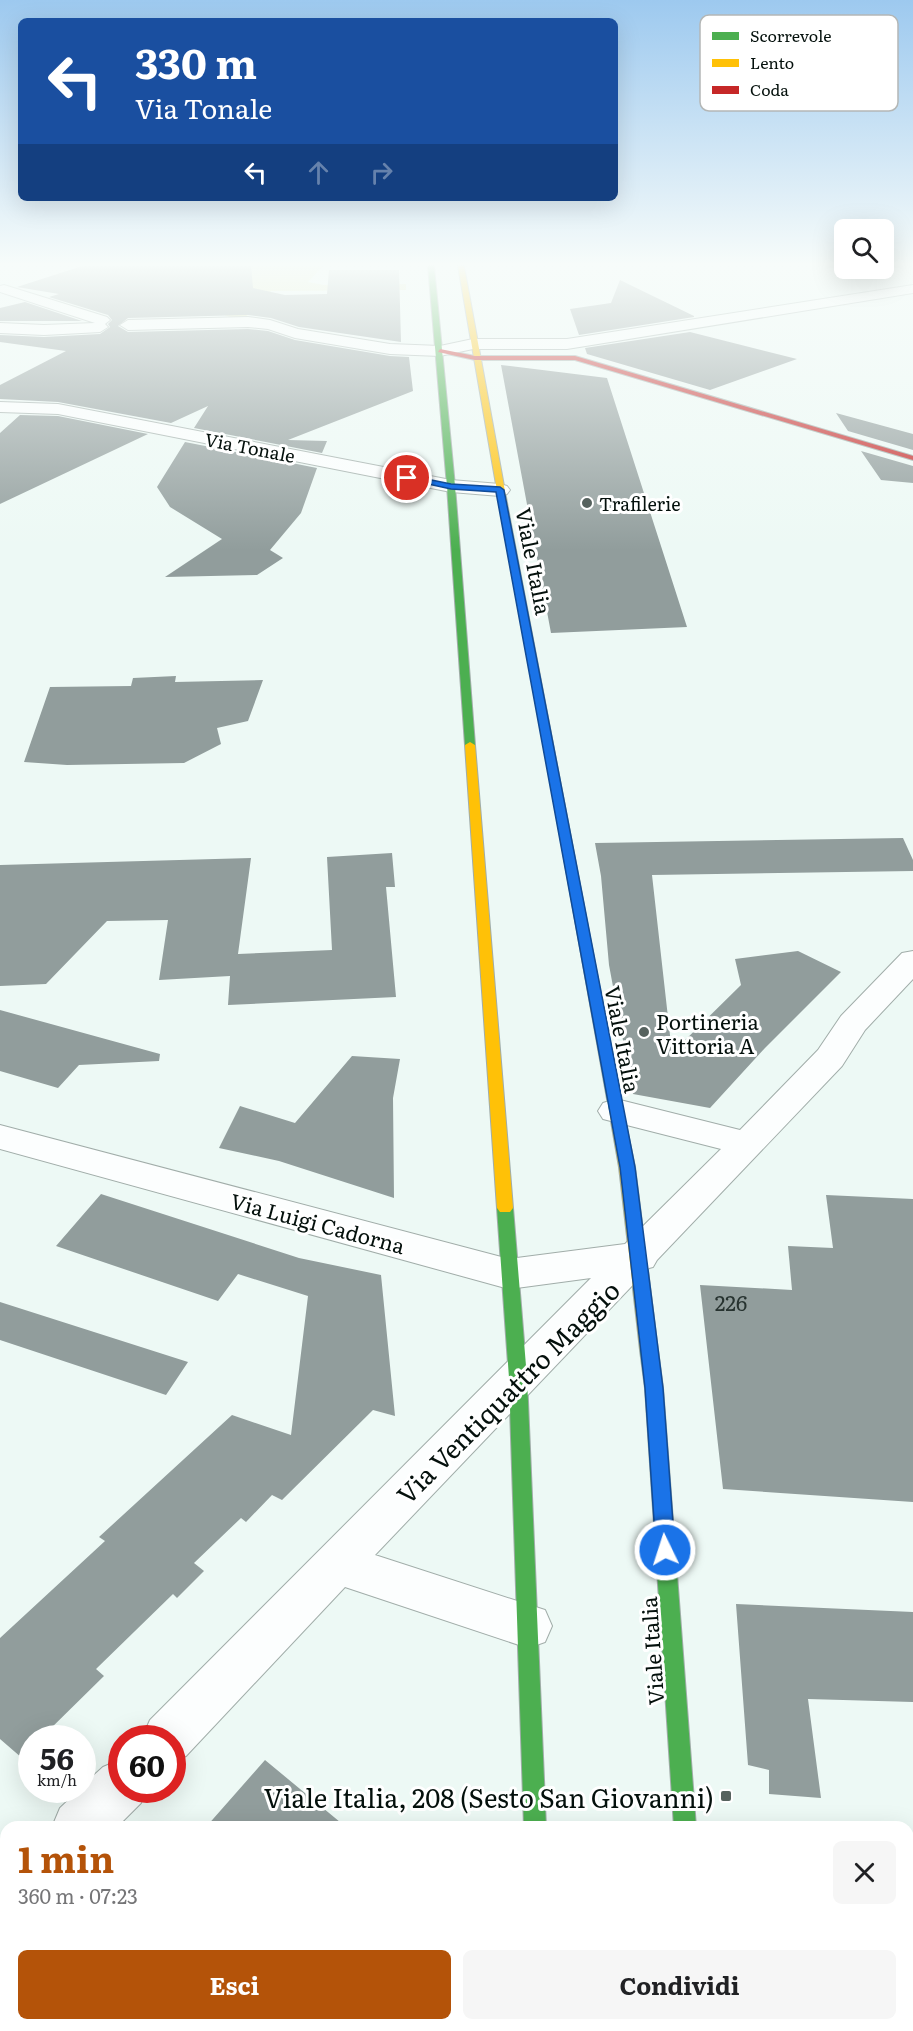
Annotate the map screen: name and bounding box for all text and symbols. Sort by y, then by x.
legend [700,15,898,111]
text: Scorrevole [750,23,831,47]
text: 330 m [135,30,257,92]
icon: left [36,42,114,120]
text: Lento [750,50,794,74]
text: Coda [750,77,789,101]
text: Via Tonale [135,87,272,127]
icon: left [239,156,272,189]
icon: ahead [302,156,335,189]
icon: right [365,156,398,189]
map controls [834,219,894,279]
button: search [834,219,894,279]
street label: Via Tonale [202,425,298,469]
pin [381,452,432,503]
icon: arrive [390,461,423,494]
place label: Trafilerie [599,490,680,517]
marker: Trafilerie [580,496,594,510]
street label: Viale Italia [509,505,561,618]
street label: Viale Italia [598,983,650,1096]
place label: Portineria Vittoria A [656,1005,760,1060]
marker: Portineria Vittoria A [637,1025,651,1039]
street label: Via Luigi Cadorna [227,1184,409,1260]
street label: Via Ventiquattro Maggio [386,1270,628,1512]
house number: 226 [715,1286,747,1317]
position arrow [633,1518,697,1582]
street label: Viale Italia [632,1595,670,1706]
speed limit sign: 60 [108,1725,186,1803]
text: 56 [40,1735,74,1779]
text: km/h [37,1768,77,1791]
place label: Viale Italia, 208 (Sesto San Giovanni) [264,1777,714,1816]
marker: Viale Italia, 208 (Sesto San Giovanni) [719,1789,733,1803]
text: 1 min [18,1831,114,1884]
button: close [833,1841,896,1904]
text: 360 m · 07:23 [18,1880,138,1910]
button: Esci [18,1950,451,2019]
button: Condividi [463,1950,896,2019]

